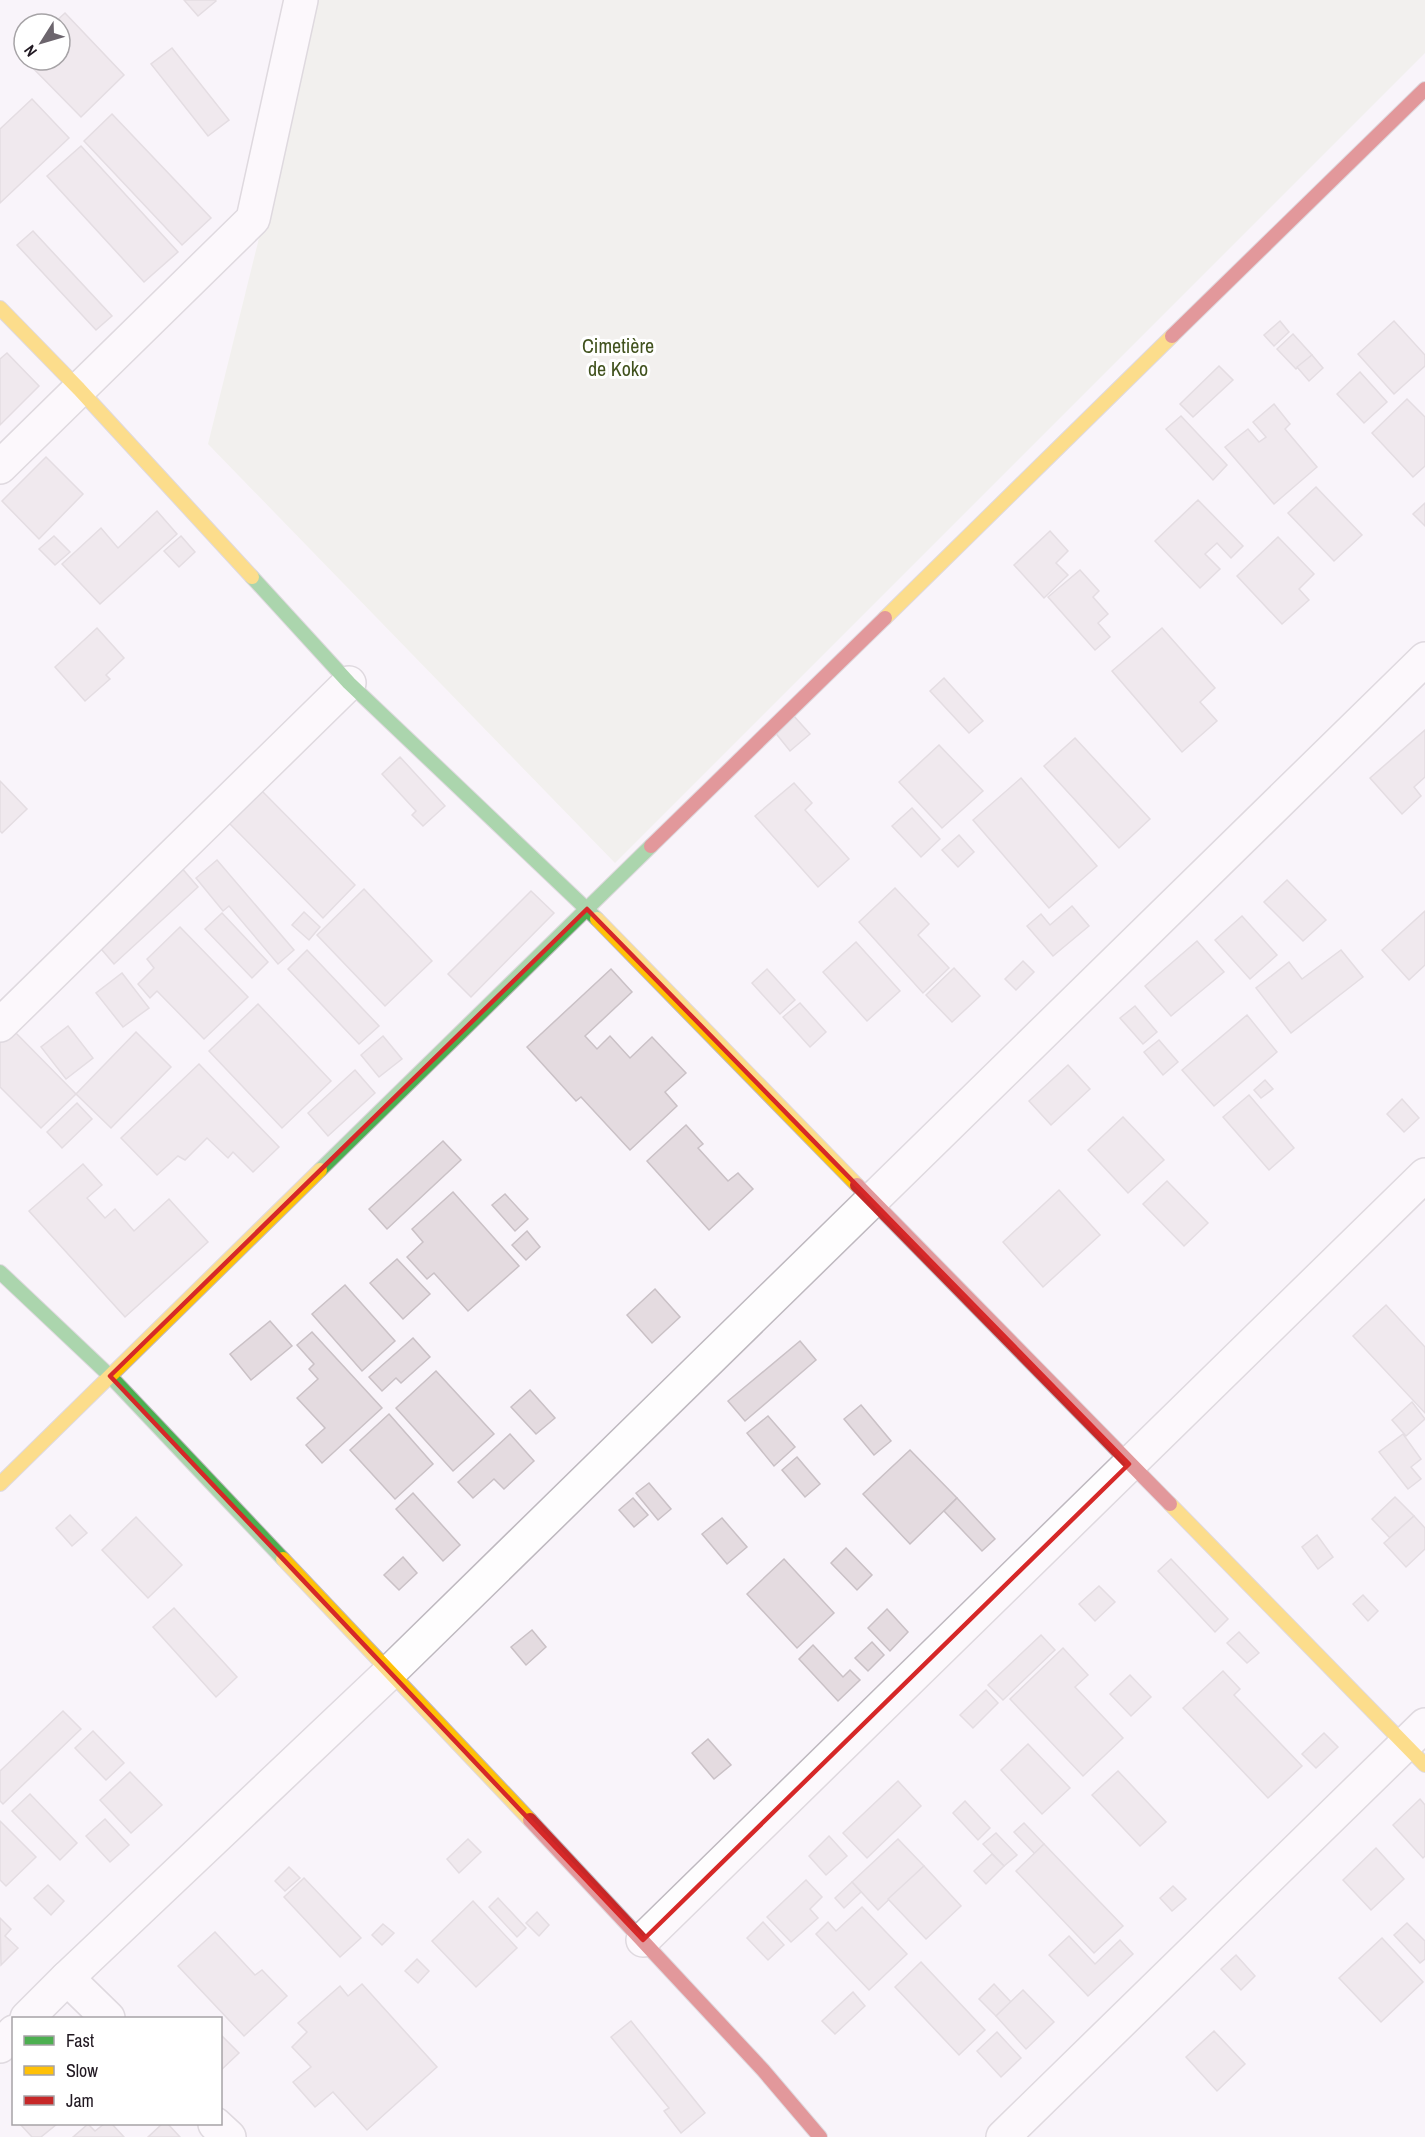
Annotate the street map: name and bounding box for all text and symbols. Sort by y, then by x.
north arrow [12,12,72,72]
text: N [18,41,42,61]
park label: Cimetière de Koko [582,332,654,382]
legend [12,2017,222,2125]
text: Fast [66,2028,94,2053]
text: Slow [66,2058,98,2083]
text: Jam [66,2088,94,2113]

